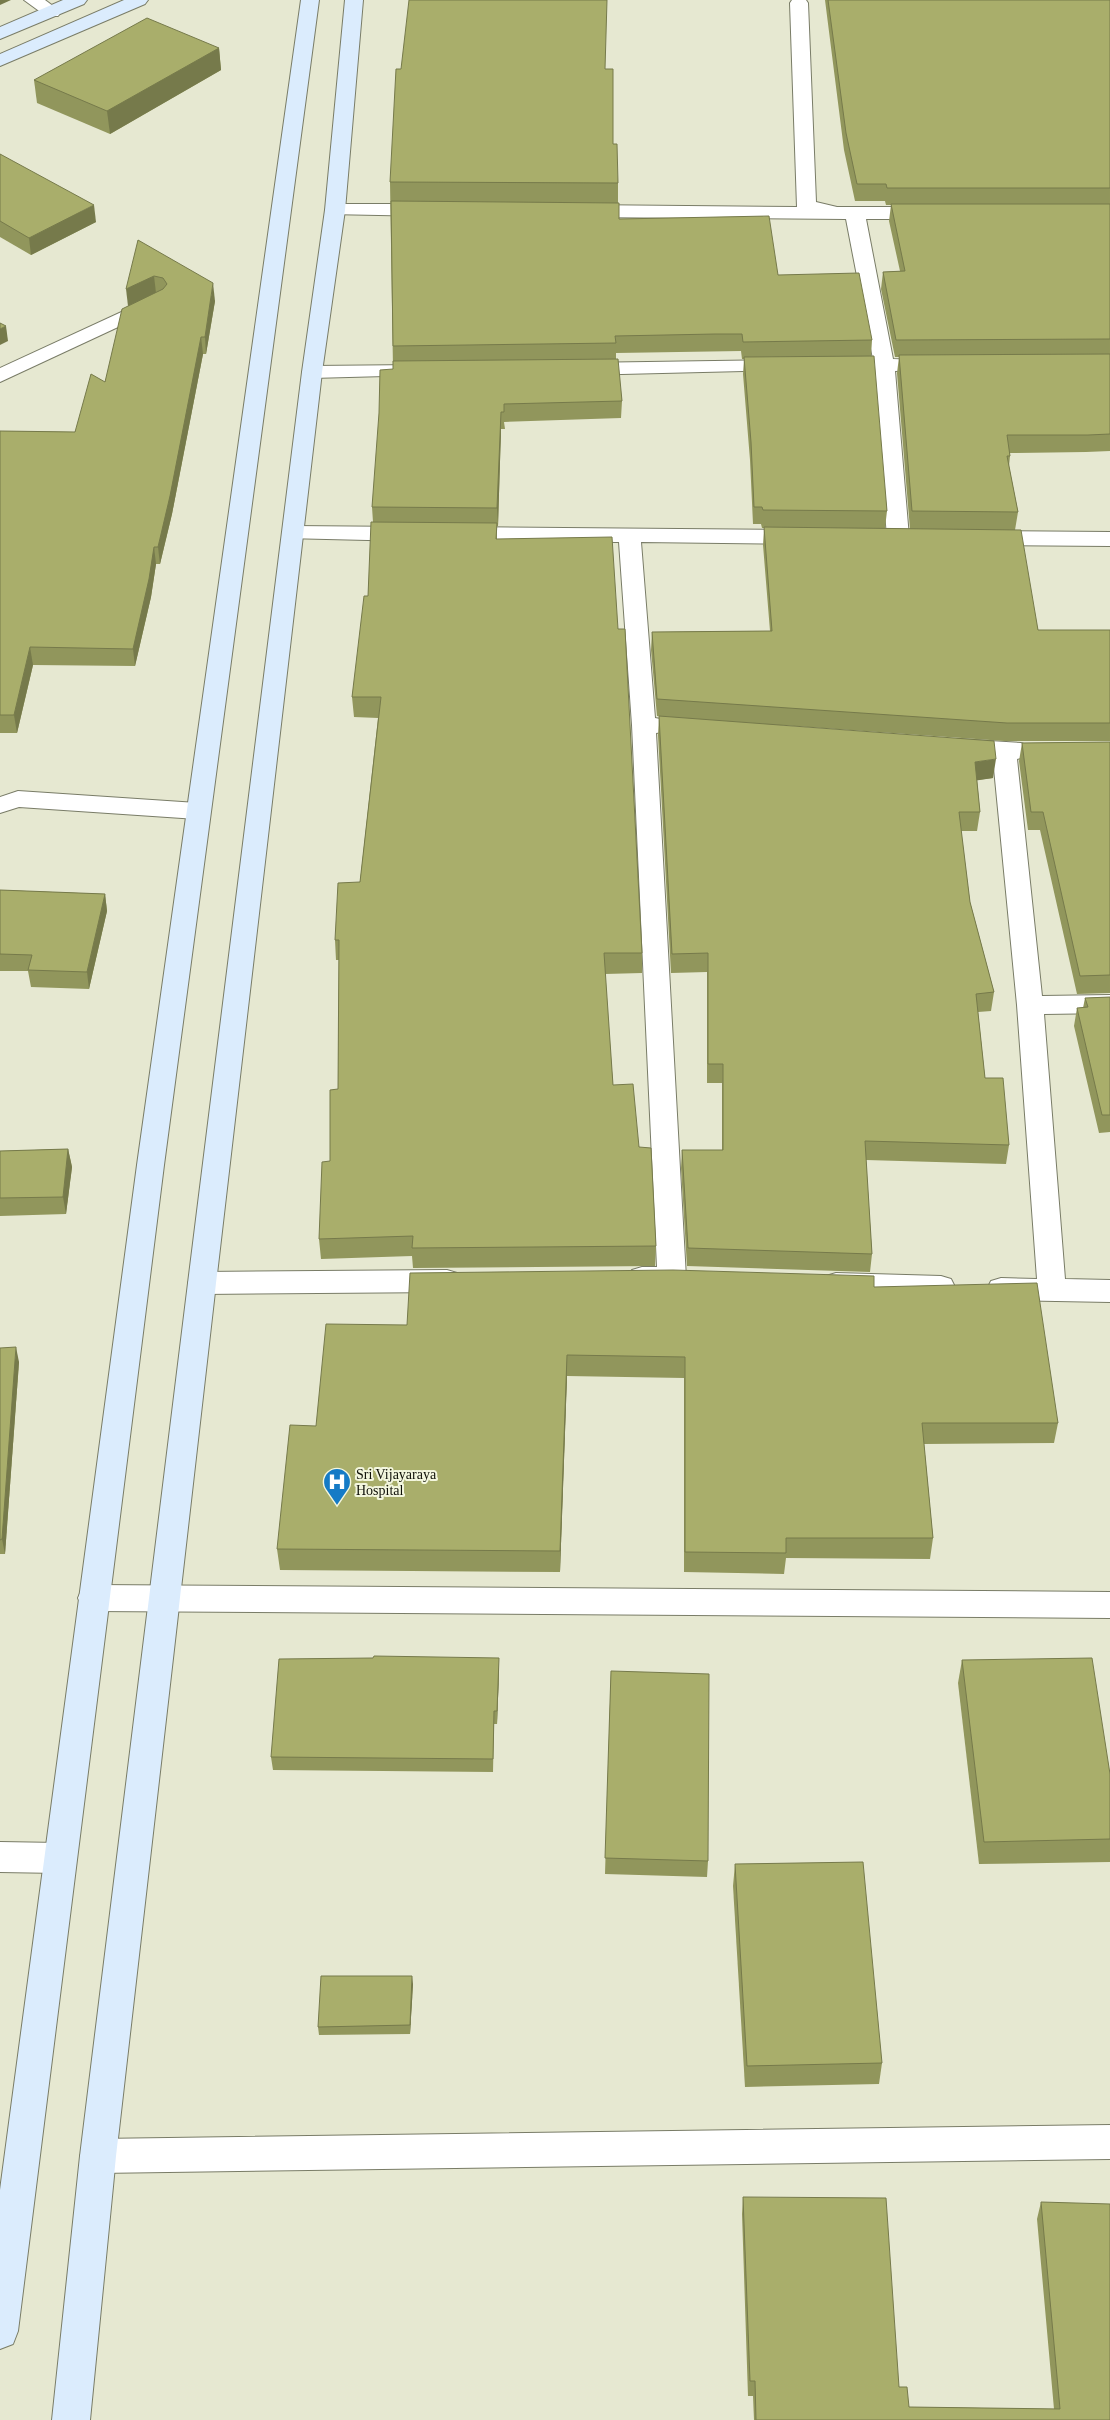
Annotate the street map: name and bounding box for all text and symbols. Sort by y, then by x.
hospital icon: Sri Vijayaraya Hospital [322,1467,352,1506]
place label: Sri Vijayaraya Hospital [356,1467,437,1498]

